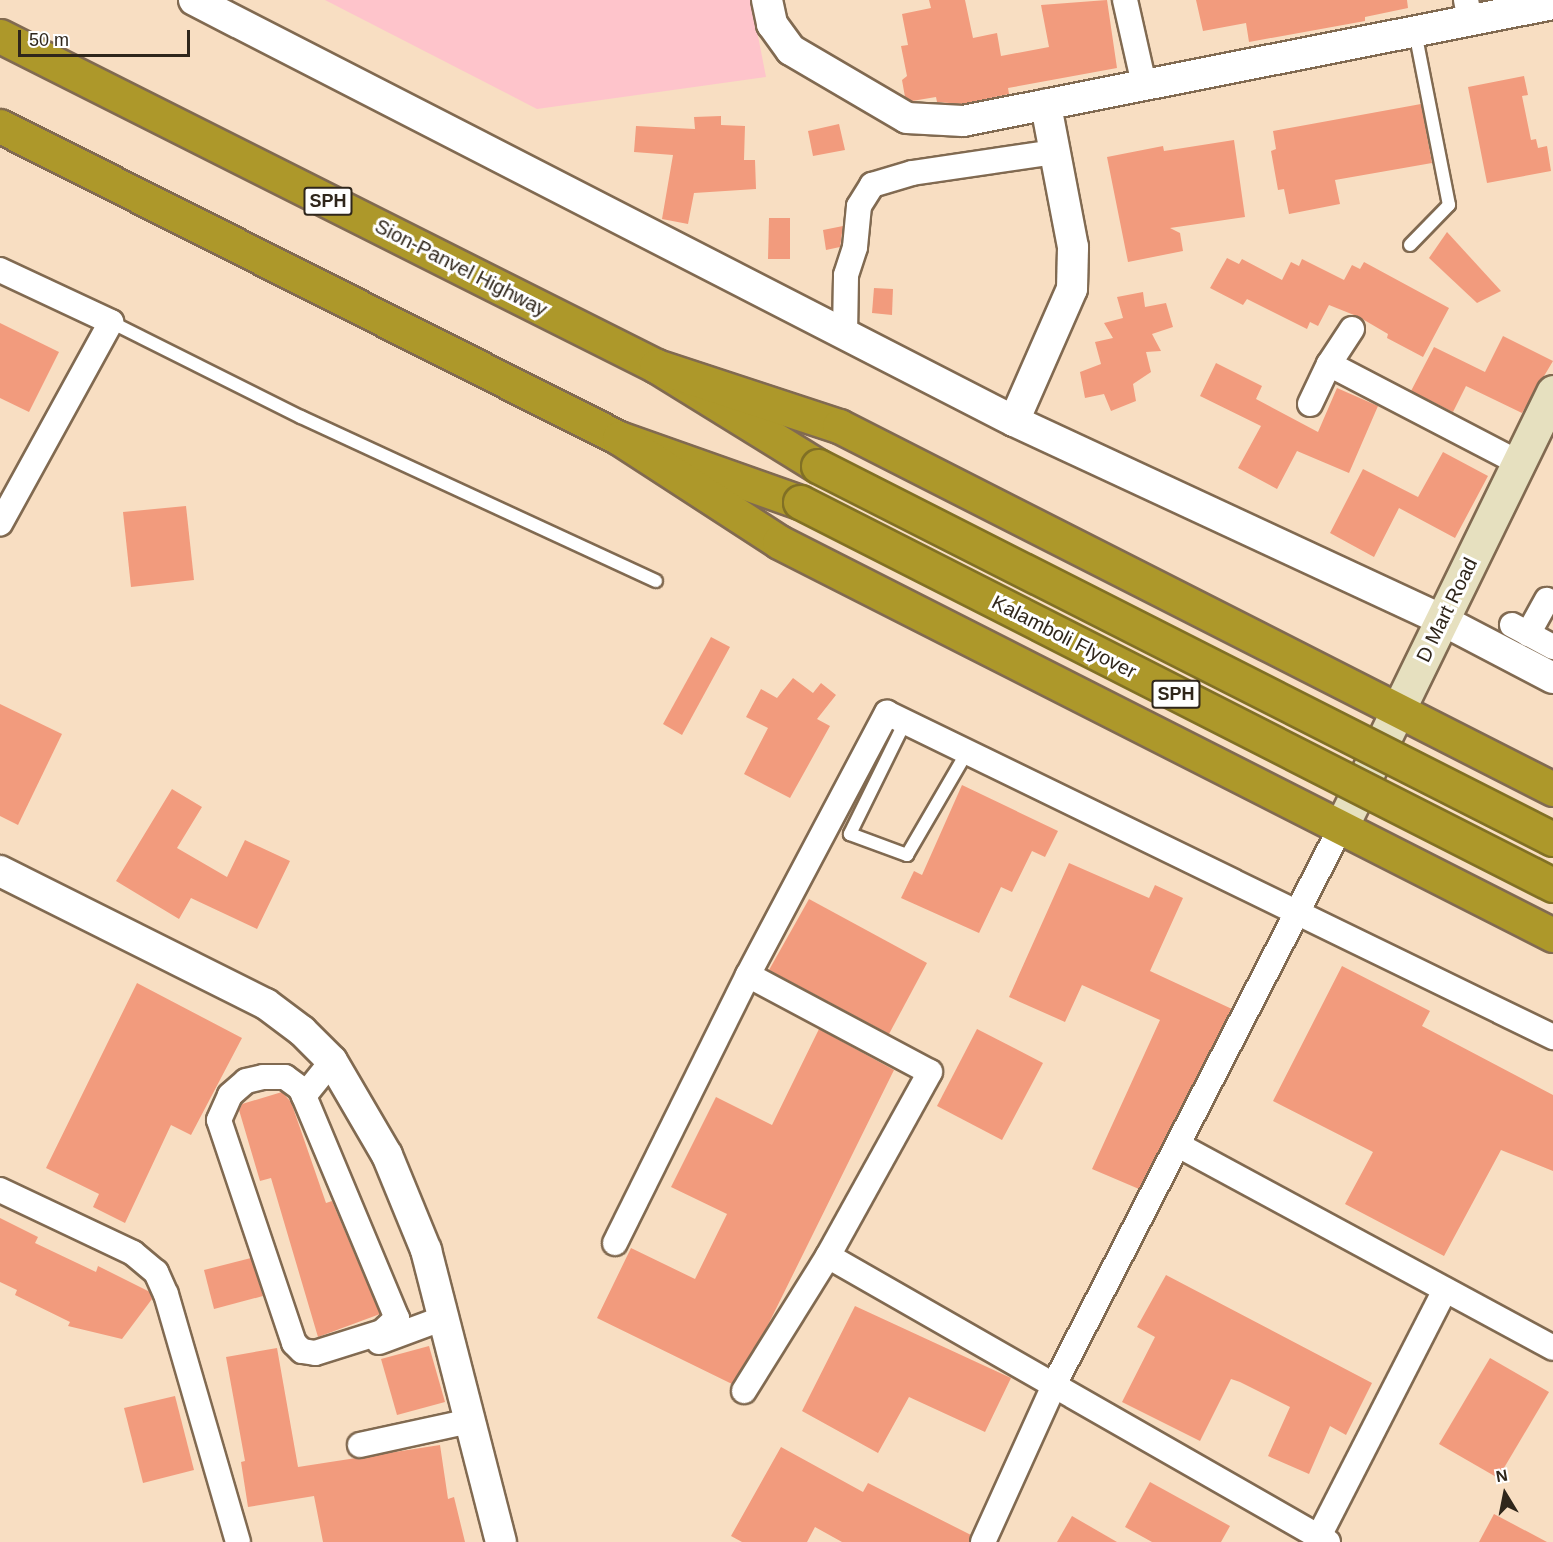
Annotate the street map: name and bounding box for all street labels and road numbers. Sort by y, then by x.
road number: SPH [302,186,354,216]
street label: Sion-Panvel Highway [371,214,551,322]
street label: D Mart Road [1411,554,1483,666]
street label: Kalamboli Flyover [988,590,1140,684]
road number: SPH [1150,679,1202,709]

